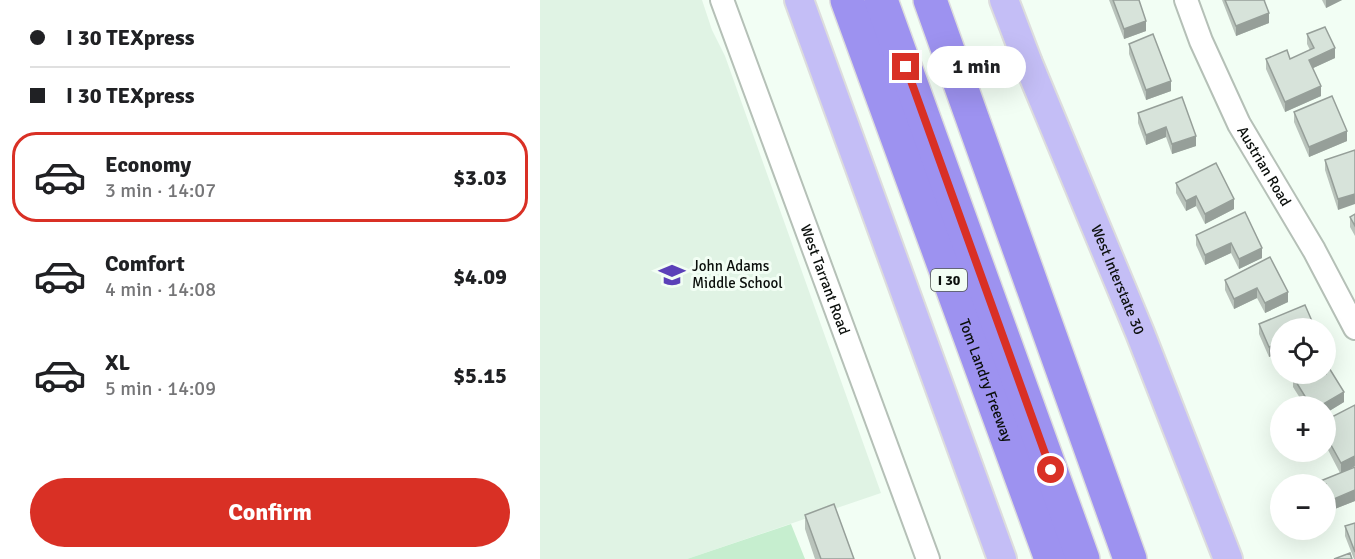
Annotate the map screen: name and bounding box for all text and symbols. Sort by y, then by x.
text: I 30 TEXpress [66,24,194,51]
callout: 1 min [927,46,1026,88]
route end [892,53,919,80]
text: 1 min [952,54,1001,79]
text: I 30 TEXpress [66,82,194,109]
street label: Austrian Road [1233,123,1295,210]
icon: car [33,150,87,204]
text: Economy [105,151,191,178]
text: $3.03 [453,164,507,191]
text: 3 min · 14:07 [105,178,216,203]
street label: West Tarrant Road [797,222,854,337]
street label: West Interstate 30 [1087,222,1149,337]
icon: car [33,249,87,303]
text: Comfort [105,250,185,277]
place label: John Adams Middle School [692,257,783,292]
school or university icon: John Adams Middle School [657,260,687,290]
text: $4.09 [453,263,507,290]
road number: I 30 [931,269,967,291]
text: 4 min · 14:08 [105,277,216,302]
street label: Tom Landry Freeway [955,316,1017,444]
map controls [1270,318,1336,540]
button: locate [1270,318,1336,384]
icon: car [33,348,87,402]
text: XL [105,349,130,376]
text: $5.15 [453,362,507,389]
text: 5 min · 14:09 [105,376,216,401]
button: + [1270,396,1336,462]
route start [1037,456,1064,483]
button: − [1270,474,1336,540]
button: Confirm [30,478,510,547]

